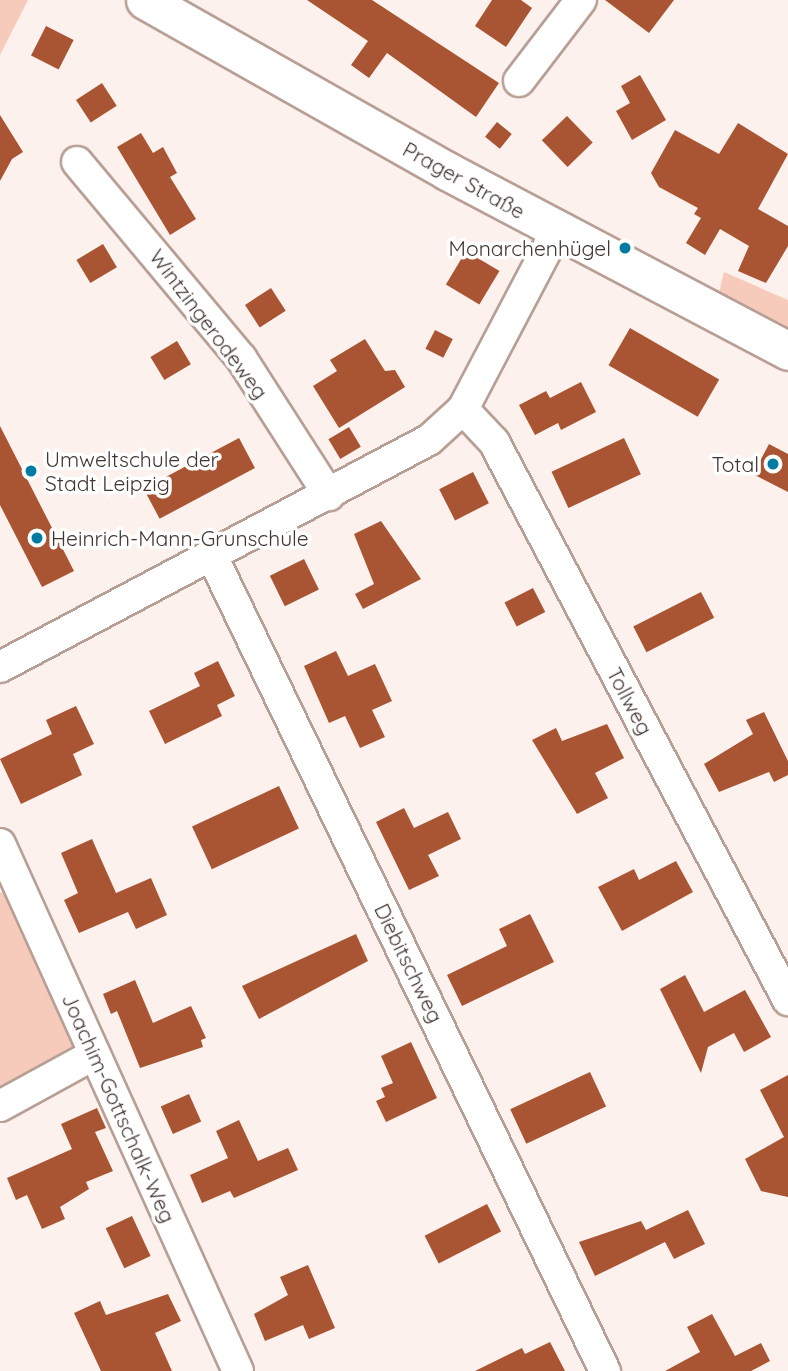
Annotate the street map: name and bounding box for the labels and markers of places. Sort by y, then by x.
place label: Monarchenhügel [449,235,611,261]
marker: Monarchenhügel [617,240,633,256]
place label: Umweltschule der Stadt Leipzig [45,446,219,496]
place label: Total [711,451,759,477]
marker: Total [765,456,781,472]
marker: Umweltschule der Stadt Leipzig [23,463,39,479]
place label: Heinrich-Mann-Grunschule [51,525,309,551]
marker: Heinrich-Mann-Grunschule [29,530,45,546]

